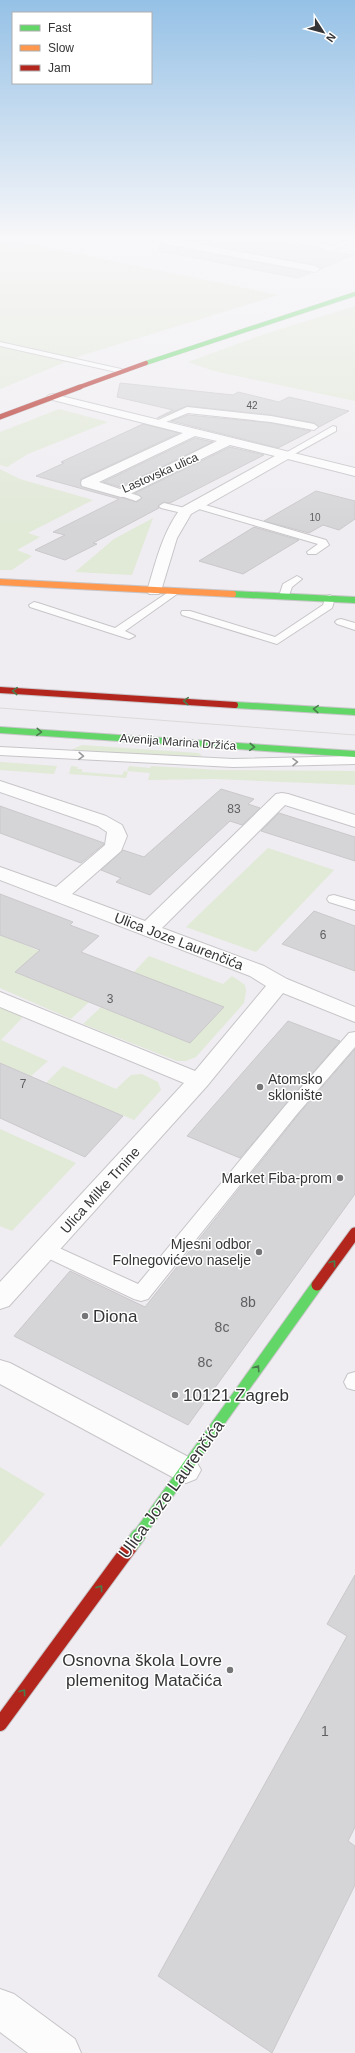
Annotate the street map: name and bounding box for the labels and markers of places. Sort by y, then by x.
place label: Atomsko sklonište [268,1071,323,1103]
marker: Atomsko sklonište [255,1082,265,1092]
place label: Market Fiba-prom [222,1170,332,1186]
marker: Market Fiba-prom [335,1173,345,1183]
place label: Mjesni odbor Folnegovićevo naselje [112,1236,251,1268]
marker: Mjesni odbor Folnegovićevo naselje [254,1247,264,1257]
place label: Diona [93,1307,138,1326]
marker: Diona [80,1311,90,1321]
place label: 10121 Zagreb [183,1386,289,1405]
marker: 10121 Zagreb [170,1390,180,1400]
place label: Osnovna škola Lovre plemenitog Matačića [62,1651,223,1690]
marker: Osnovna škola Lovre plemenitog Matačića [225,1665,235,1675]

